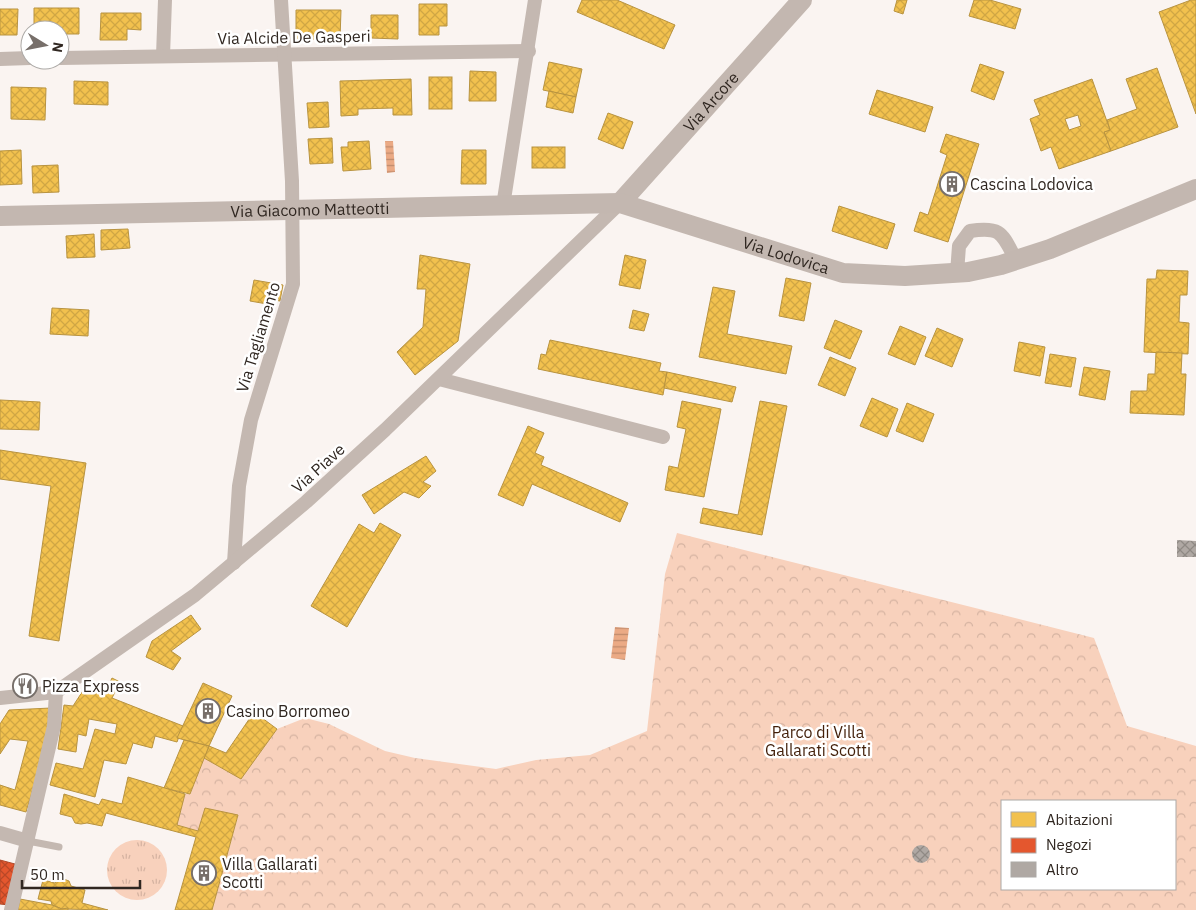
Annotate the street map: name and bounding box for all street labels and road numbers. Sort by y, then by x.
street label: Via Alcide De Gasperi [217,26,371,48]
street label: Via Arcore [679,67,743,136]
street label: Via Giacomo Matteotti [230,198,390,221]
street label: Via Lodovica [740,232,832,278]
street label: Via Tagliamento [232,279,284,395]
street label: Via Piave [287,439,349,497]

